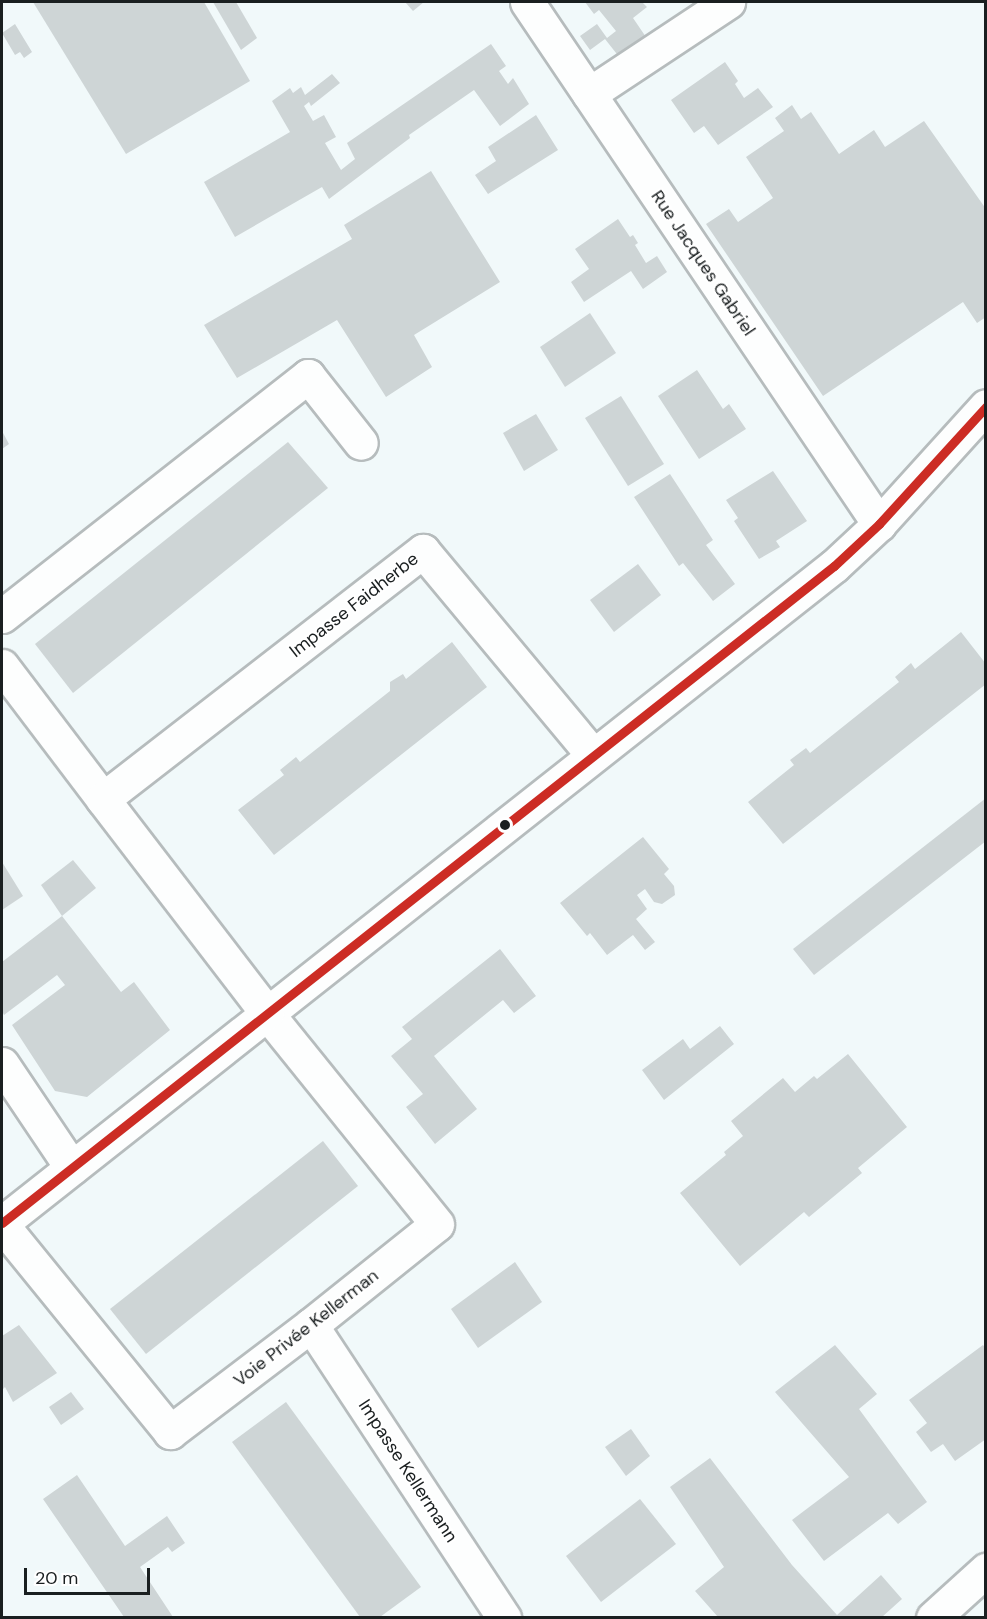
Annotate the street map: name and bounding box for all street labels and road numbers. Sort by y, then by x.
street label: Rue Jacques Gabriel [646,186,760,340]
street label: Impasse Faidherbe [285,548,423,662]
street label: Voie Privée Kellerman [229,1265,383,1391]
street label: Impasse Kellermann [354,1396,462,1546]

